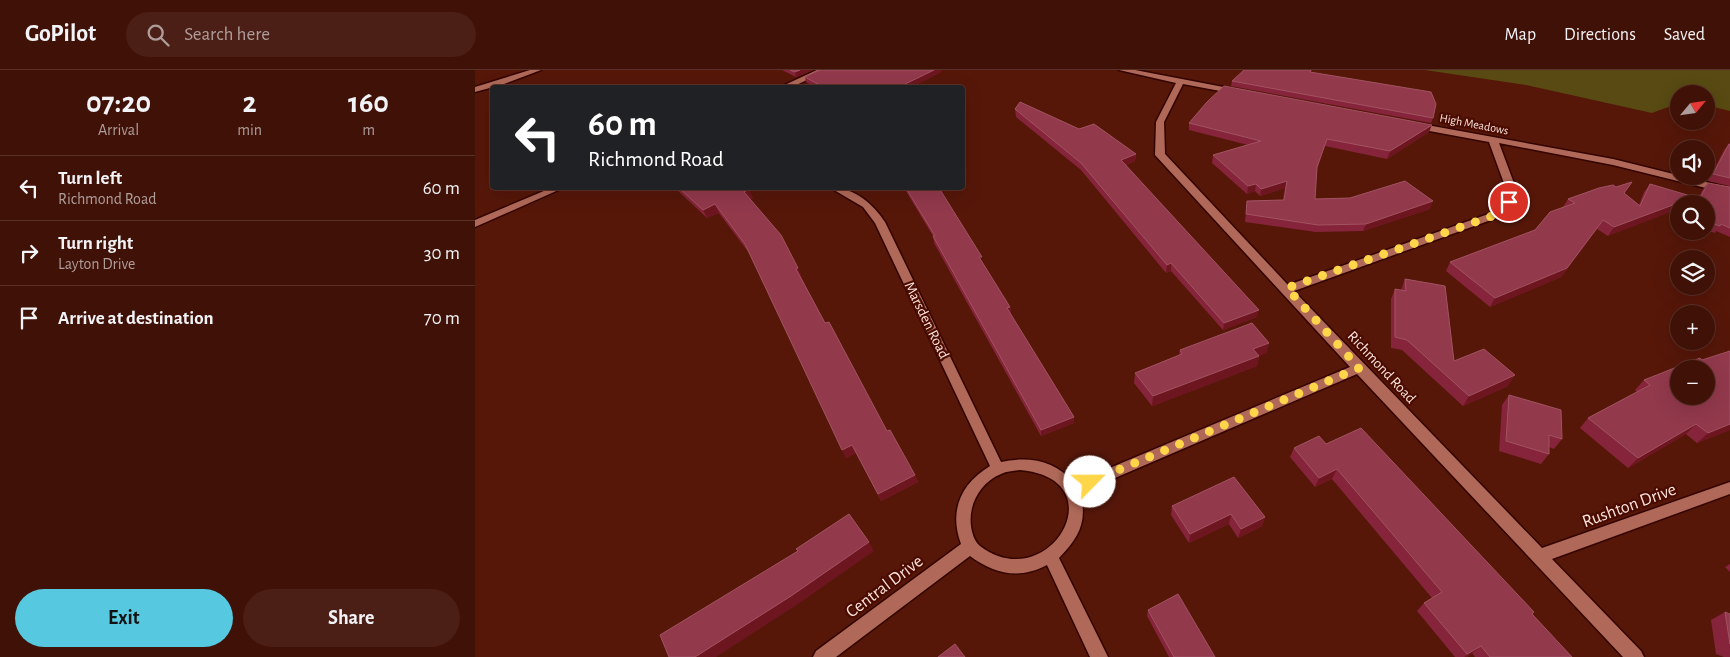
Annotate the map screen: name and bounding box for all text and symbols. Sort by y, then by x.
search box [126,12,476,57]
icon: search [144,21,172,49]
text: GoPilot [25,22,96,46]
text: Search here [184,25,270,44]
text: Map [1505,26,1536,44]
text: Directions [1564,26,1636,44]
text: Saved [1664,26,1705,44]
north arrow [1670,85,1715,130]
map controls [1670,85,1715,405]
text: 07:20 [86,88,151,118]
text: 2 [243,88,257,118]
text: 160 [348,88,389,118]
icon: left [505,105,570,170]
text: 60 m [588,107,657,142]
street label: High Meadows [1439,111,1509,137]
text: Arrival [98,122,139,138]
text: min [237,122,262,138]
text: m [362,122,375,138]
button: sound [1670,140,1715,185]
text: Richmond Road [588,148,724,170]
text: Turn left [58,169,122,188]
icon: left [15,174,43,202]
text: 60 m [423,179,460,198]
pin [1488,181,1530,223]
icon: arrive [1495,188,1523,216]
text: Richmond Road [58,191,157,207]
button: search [1670,195,1715,240]
text: Turn right [58,234,133,253]
icon: right [15,239,43,267]
text: 30 m [424,244,460,263]
button: layers [1670,250,1715,295]
text: Layton Drive [58,256,135,272]
street label: Marsden Road [901,279,952,361]
icon: arrive [15,304,43,332]
button: + [1670,305,1715,350]
text: Arrive at destination [58,309,214,328]
text: 70 m [424,309,460,328]
street label: Richmond Road [1345,328,1419,406]
button: − [1670,360,1715,405]
position arrow [1063,455,1115,507]
street label: Rushton Drive [1580,481,1679,531]
street label: Central Drive [843,552,926,621]
button: Exit [15,589,233,647]
button: Share [243,589,460,647]

